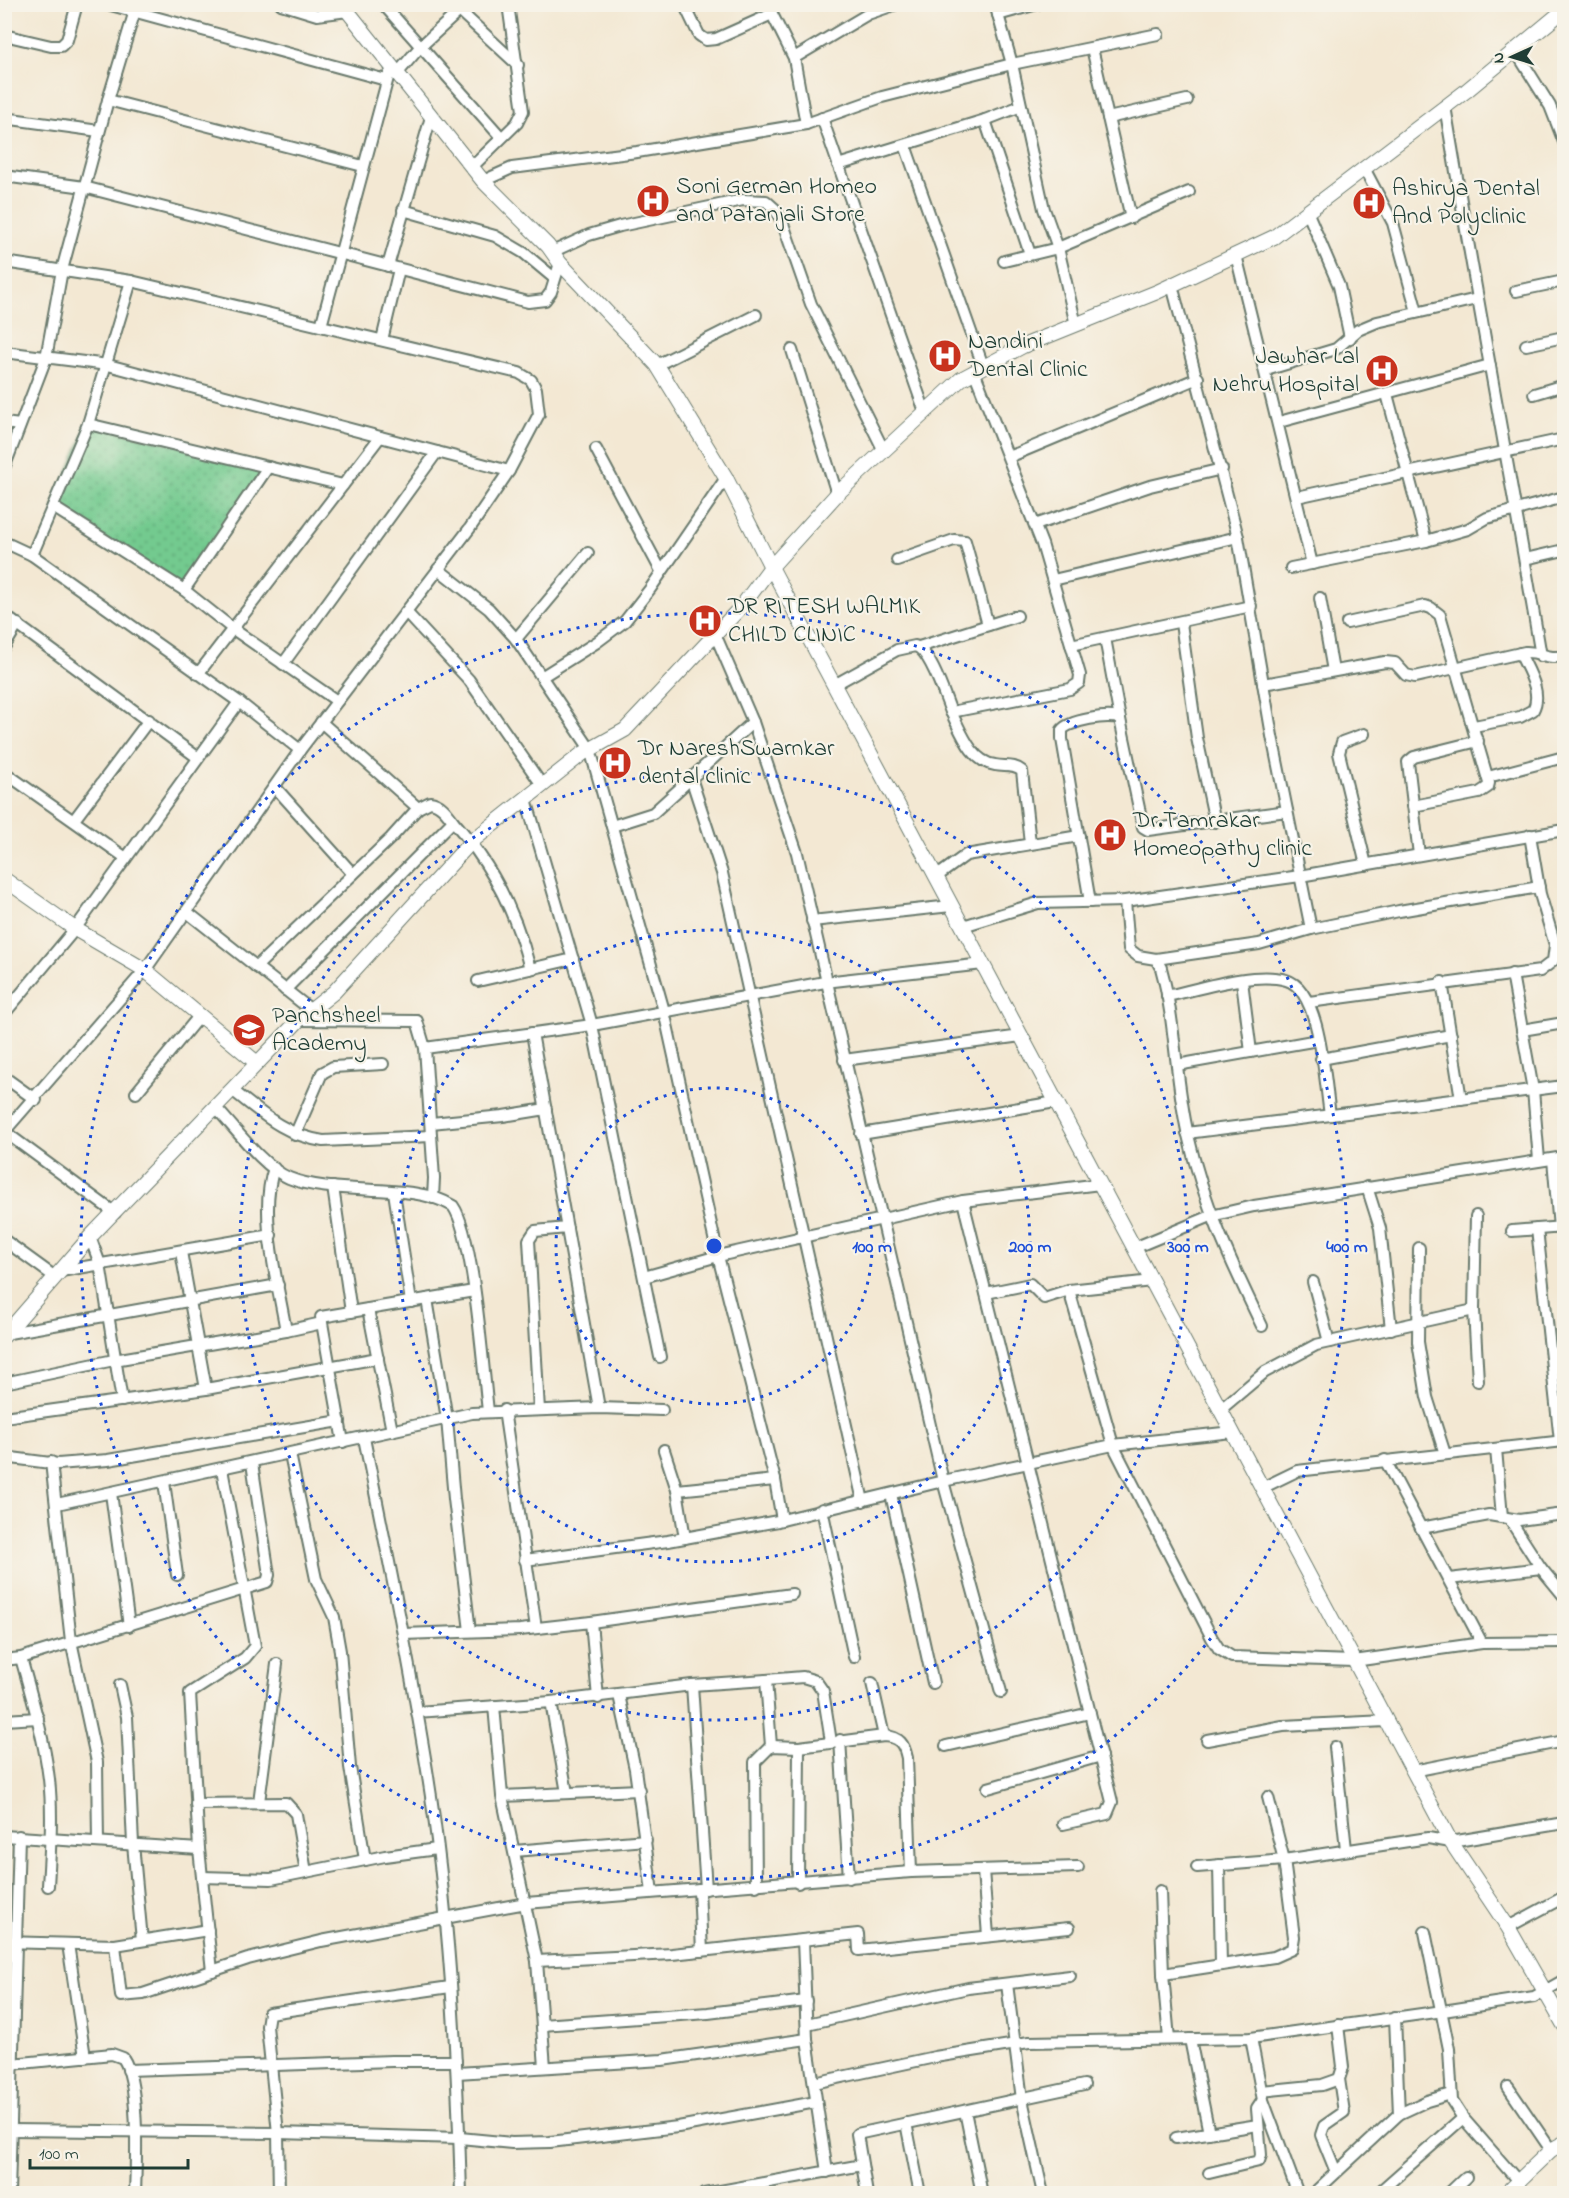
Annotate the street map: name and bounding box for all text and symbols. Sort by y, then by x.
north arrow [1482,27,1542,87]
text: N [1487,51,1511,64]
place label: Soni German Homeo and Patanjali Store [676,170,877,233]
place label: Ashirya Dental And Polyclinic [1392,172,1540,236]
hospital icon: Soni German Homeo and Patanjali Store [635,183,671,219]
hospital icon: Ashirya Dental And Polyclinic [1351,185,1387,221]
place label: Nandini Dental Clinic [967,325,1088,388]
hospital icon: Nandini Dental Clinic [927,338,963,374]
place label: Jawhar Lal Nehru Hospital [1212,340,1359,403]
hospital icon: Jawhar Lal Nehru Hospital [1364,353,1400,389]
place label: DR RITESH WALMIK CHILD CLINIC [727,590,920,653]
hospital icon: DR RITESH WALMIK CHILD CLINIC [687,603,723,639]
place label: Dr NareshSwarnkar dental clinic [637,732,835,795]
hospital icon: Dr NareshSwarnkar dental clinic [597,745,633,781]
place label: Dr.Tamrakar Homeopathy clinic [1132,804,1312,868]
hospital icon: Dr.Tamrakar Homeopathy clinic [1092,817,1128,853]
place label: Panchsheel Academy [272,999,380,1063]
school or university icon: Panchsheel Academy [231,1012,267,1048]
text: 100 m [852,1235,892,1261]
text: 200 m [1008,1235,1052,1261]
text: 300 m [1166,1235,1209,1261]
text: 400 m [1326,1235,1368,1261]
centre of rings [704,1236,724,1256]
scale bar [30,2132,188,2170]
text: 100 m [39,2142,79,2168]

